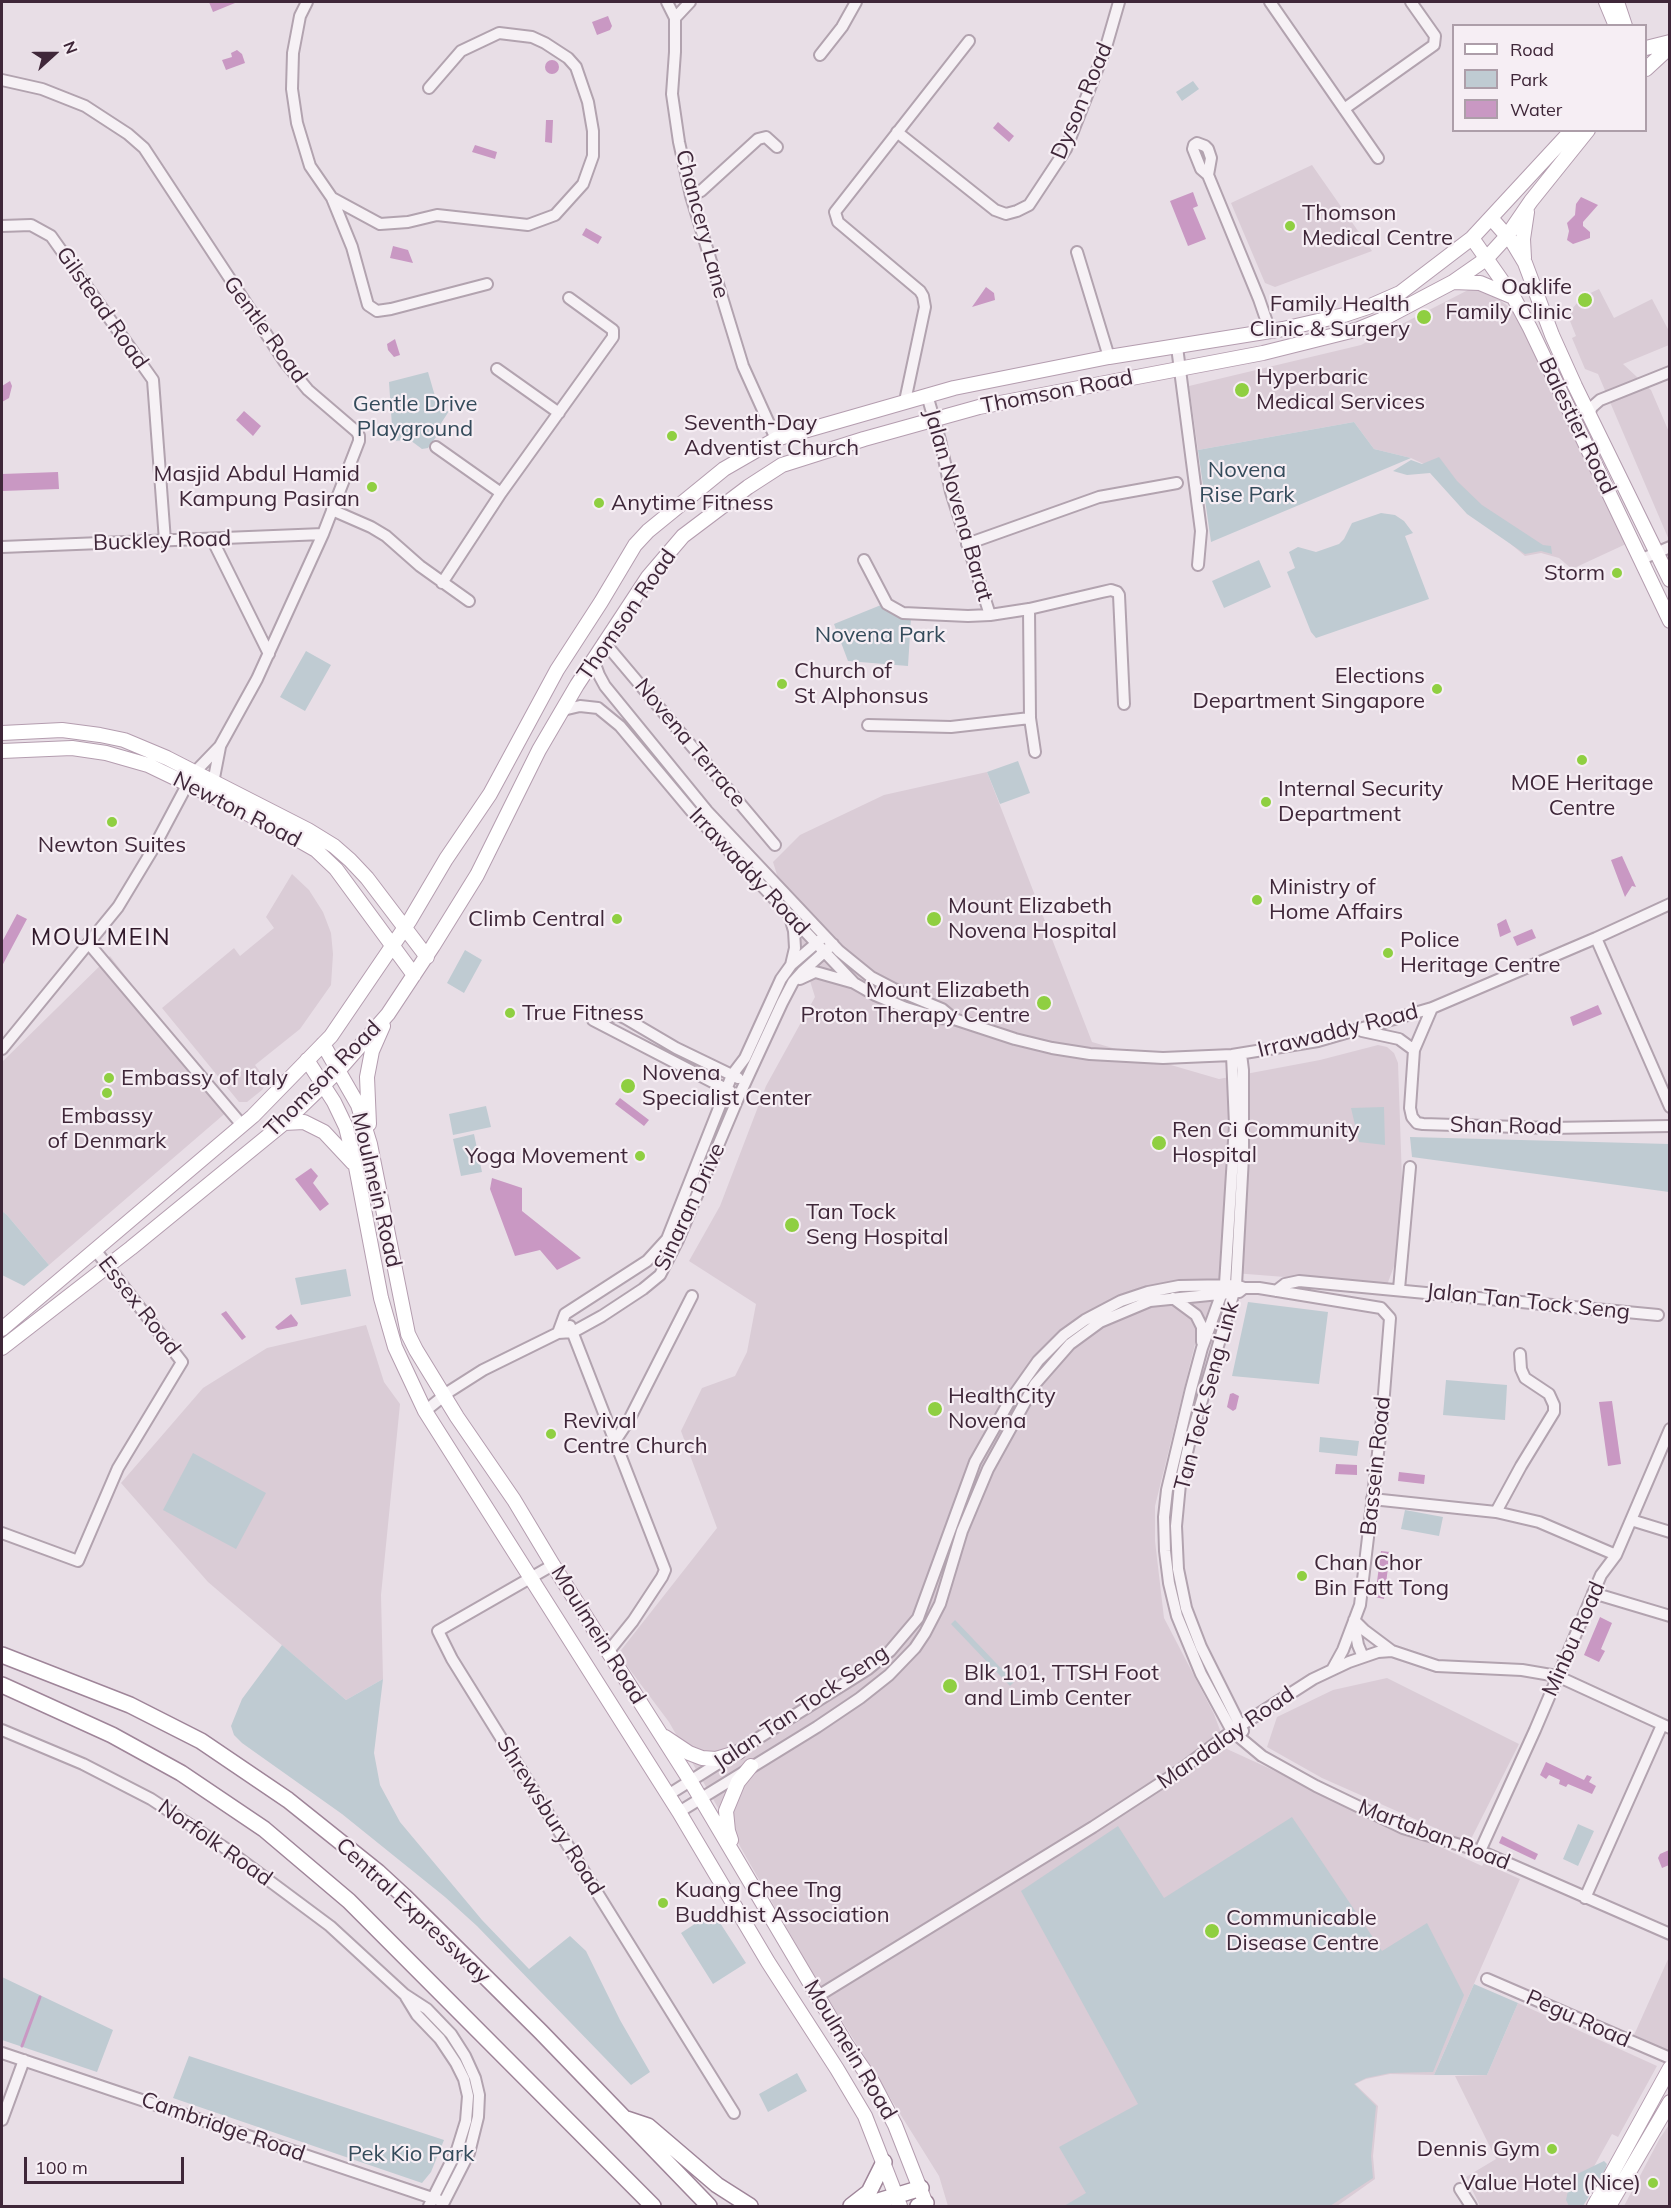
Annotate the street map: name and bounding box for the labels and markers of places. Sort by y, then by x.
place label: Thomson Medical Centre [1302,200,1453,252]
marker: Thomson Medical Centre [1283,219,1297,233]
place label: Oaklife Family Clinic [1445,274,1572,326]
place label: Family Health Clinic & Surgery [1249,291,1410,342]
marker: Oaklife Family Clinic [1576,291,1594,309]
marker: Family Health Clinic & Surgery [1415,308,1433,326]
place label: Hyperbaric Medical Services [1256,364,1425,416]
marker: Hyperbaric Medical Services [1233,381,1251,399]
place label: Seventh-Day Adventist Church [684,410,859,462]
marker: Seventh-Day Adventist Church [665,429,679,443]
place label: Masjid Abdul Hamid Kampung Pasiran [154,461,360,512]
marker: Masjid Abdul Hamid Kampung Pasiran [365,480,379,494]
place label: Anytime Fitness [611,490,774,516]
marker: Anytime Fitness [592,496,606,510]
place label: Storm [1544,560,1605,586]
marker: Storm [1610,566,1624,580]
place label: Church of St Alphonsus [794,658,929,710]
place label: Elections Department Singapore [1192,663,1425,714]
marker: Church of St Alphonsus [775,677,789,691]
marker: Elections Department Singapore [1430,682,1444,696]
marker: MOE Heritage Centre [1575,753,1589,767]
place label: MOE Heritage Centre [1511,770,1653,822]
place label: Internal Security Department [1278,776,1443,828]
marker: Internal Security Department [1259,795,1273,809]
marker: Newton Suites [105,815,119,829]
place label: Newton Suites [38,832,186,858]
place label: Ministry of Home Affairs [1269,874,1403,926]
place label: Mount Elizabeth Novena Hospital [948,893,1117,944]
marker: Ministry of Home Affairs [1250,893,1264,907]
place label: Climb Central [468,906,605,932]
marker: Mount Elizabeth Novena Hospital [925,910,943,928]
marker: Climb Central [610,912,624,926]
place label: Police Heritage Centre [1400,927,1561,978]
marker: Police Heritage Centre [1381,946,1395,960]
place label: Mount Elizabeth Proton Therapy Centre [800,977,1030,1028]
marker: Mount Elizabeth Proton Therapy Centre [1035,994,1053,1012]
place label: True Fitness [522,1000,644,1026]
marker: True Fitness [503,1006,517,1020]
place label: Novena Specialist Center [642,1060,812,1112]
place label: Embassy of Italy [121,1065,288,1091]
marker: Embassy of Italy [102,1071,116,1085]
marker: Novena Specialist Center [619,1077,637,1095]
marker: Embassy of Denmark [100,1086,114,1100]
place label: Embassy of Denmark [48,1103,166,1154]
place label: Ren Ci Community Hospital [1172,1117,1359,1168]
marker: Ren Ci Community Hospital [1150,1134,1168,1152]
place label: Yoga Movement [465,1143,628,1169]
marker: Yoga Movement [633,1149,647,1163]
place label: Tan Tock Seng Hospital [806,1199,948,1250]
marker: Tan Tock Seng Hospital [783,1216,801,1234]
place label: HealthCity Novena [948,1383,1056,1434]
marker: HealthCity Novena [926,1400,944,1418]
place label: Revival Centre Church [563,1408,708,1460]
marker: Revival Centre Church [544,1427,558,1441]
place label: Chan Chor Bin Fatt Tong [1314,1550,1449,1602]
marker: Chan Chor Bin Fatt Tong [1295,1569,1309,1583]
place label: Blk 101, TTSH Foot and Limb Center [964,1660,1159,1712]
marker: Blk 101, TTSH Foot and Limb Center [941,1677,959,1695]
place label: Kuang Chee Tng Buddhist Association [675,1877,890,1928]
marker: Kuang Chee Tng Buddhist Association [656,1896,670,1910]
place label: Communicable Disease Centre [1226,1905,1379,1957]
marker: Communicable Disease Centre [1203,1922,1221,1940]
place label: Dennis Gym [1417,2136,1540,2162]
marker: Dennis Gym [1545,2142,1559,2156]
place label: Value Hotel (Nice) [1460,2170,1641,2196]
marker: Value Hotel (Nice) [1646,2176,1660,2190]

